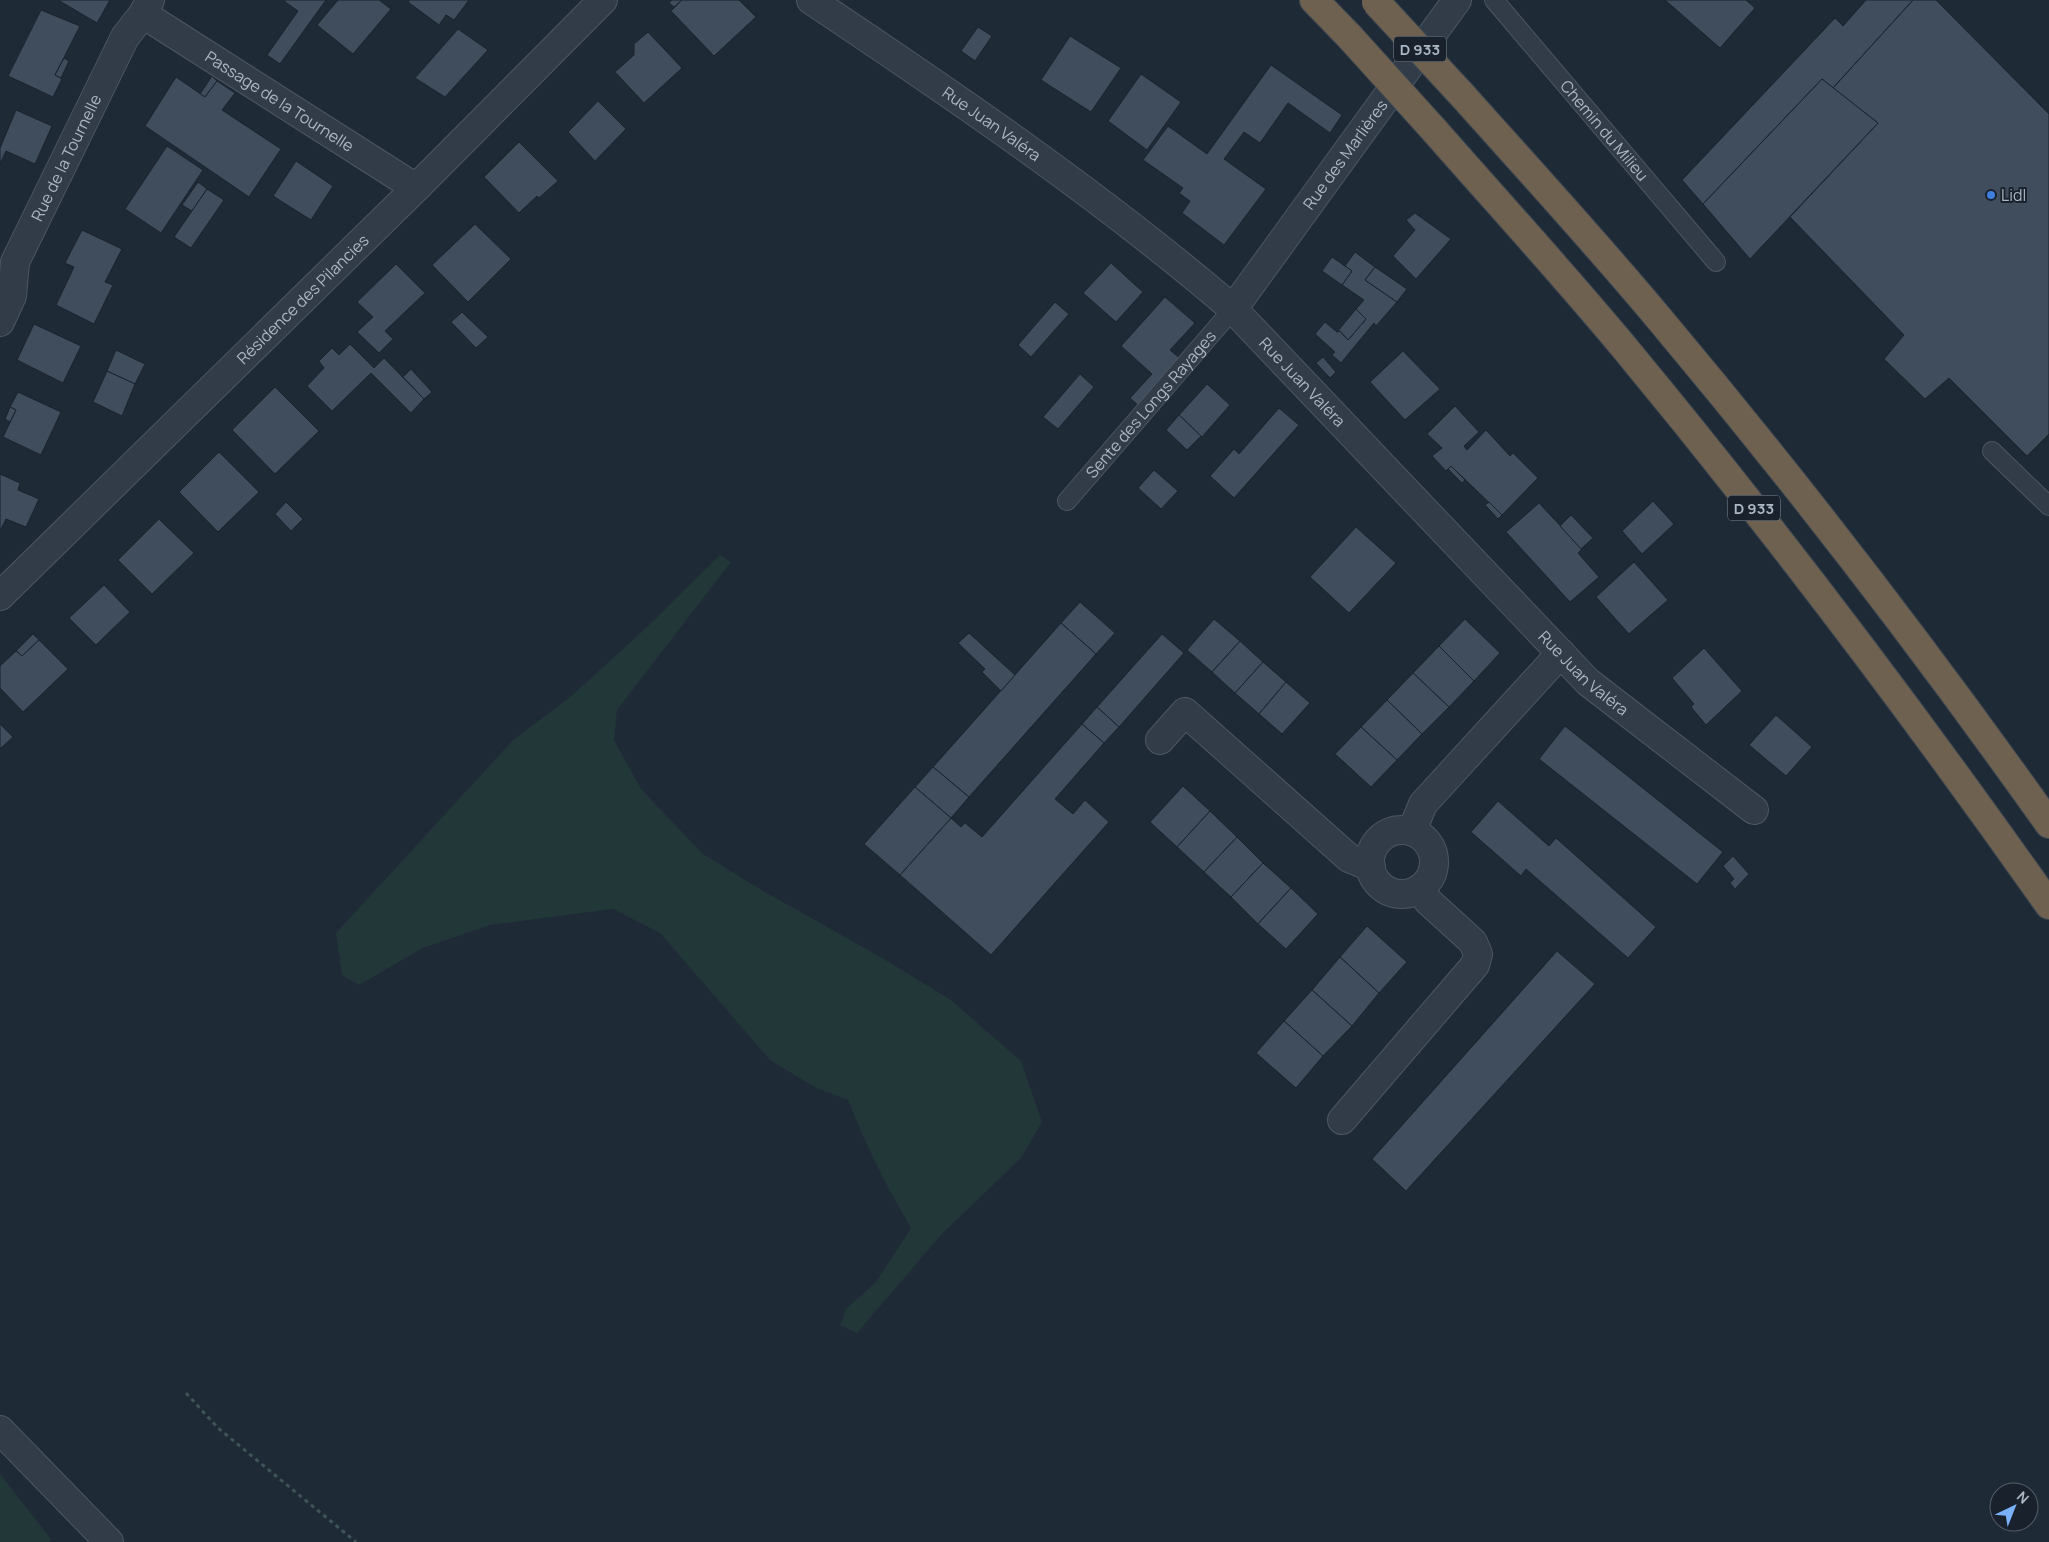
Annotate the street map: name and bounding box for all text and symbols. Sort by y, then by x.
road number: D 933 [1394,36,1446,62]
street label: Passage de la Tournelle [201,45,358,157]
street label: Chemin du Milieu [1555,75,1654,186]
street label: Rue Juan Valéra [938,81,1046,166]
street label: Rue de la Tournelle [26,90,106,225]
street label: Rue des Marlières [1298,95,1392,214]
place label: Lidl [2001,184,2026,206]
marker: Lidl [1985,189,1997,201]
street label: Résidence des Pilancies [232,229,374,369]
street label: Sente des Longs Rayages [1081,326,1221,483]
street label: Rue Juan Valéra [1254,332,1350,432]
road number: D 933 [1728,496,1780,520]
street label: Rue Juan Valéra [1534,626,1633,720]
north arrow [1989,1482,2039,1532]
text: N [2013,1487,2033,1508]

